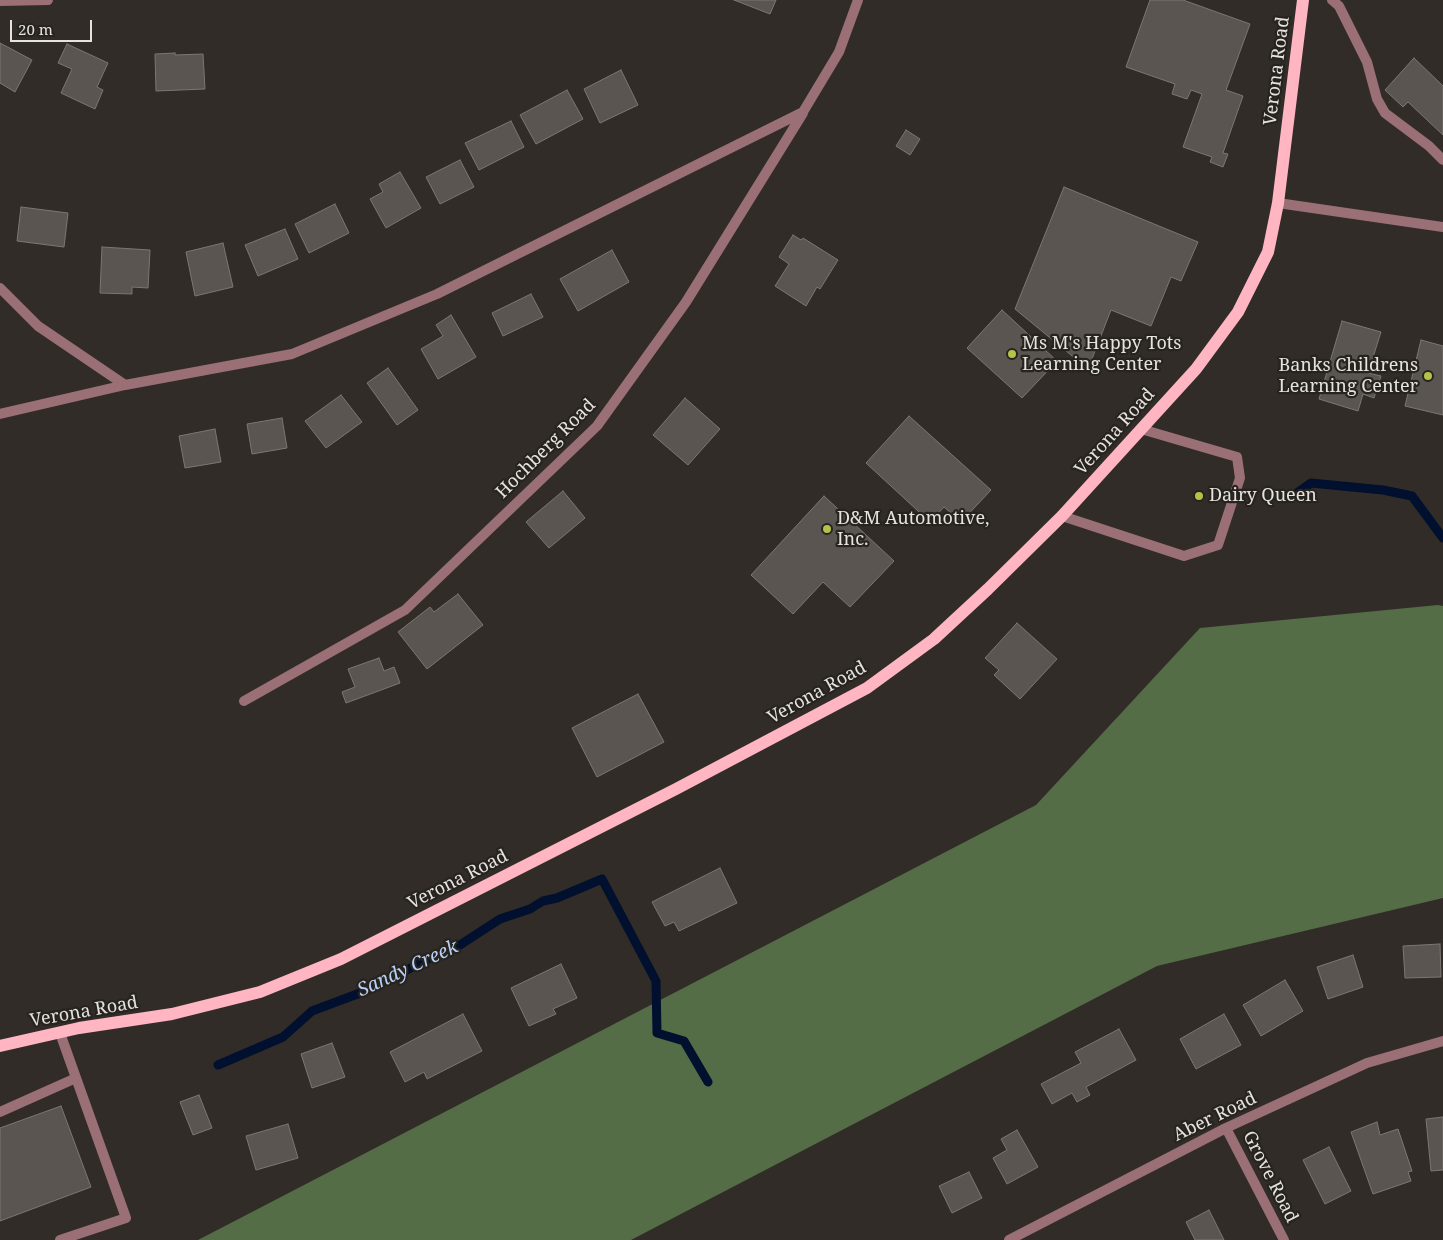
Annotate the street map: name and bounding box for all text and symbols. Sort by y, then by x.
scale bar [12,10,95,42]
street label: Verona Road [1260,15,1294,127]
text: 20 m [18,19,53,39]
place label: Ms M's Happy Tots Learning Center [1022,333,1181,376]
marker: Ms M's Happy Tots Learning Center [1006,348,1018,360]
place label: Banks Childrens Learning Center [1278,355,1418,398]
marker: Banks Childrens Learning Center [1422,370,1434,382]
street label: Verona Road [1070,384,1160,480]
street label: Hochberg Road [492,395,600,503]
place label: Dairy Queen [1209,485,1317,507]
marker: Dairy Queen [1193,490,1205,502]
place label: D&M Automotive, Inc. [837,508,990,550]
marker: D&M Automotive, Inc. [821,523,833,535]
street label: Verona Road [764,657,870,729]
street label: Verona Road [404,846,512,914]
water label: Sandy Creek [354,936,462,1002]
street label: Verona Road [28,992,140,1032]
street label: Aber Road [1170,1088,1260,1146]
street label: Grove Road [1238,1128,1302,1226]

